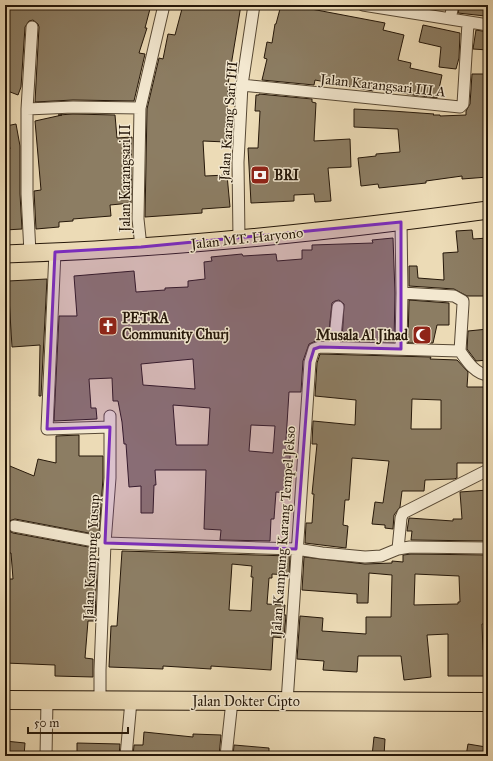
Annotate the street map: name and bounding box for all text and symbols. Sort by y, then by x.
street label: Jalan Karang Sari III [216,61,242,183]
street label: Jalan Karangsari III A [317,70,447,102]
street label: Jalan Karangsari II [117,124,135,234]
bank icon: BRI [249,164,271,186]
place label: BRI [274,167,299,184]
street label: Jalan MT. Haryono [188,224,304,254]
place label: PETRA Community Churj [122,310,229,344]
church icon: PETRA Community Churj [97,315,119,337]
mosque icon: Musala Al Jihad [411,324,433,346]
place label: Musala Al Jihad [316,327,409,345]
street label: Jalan Kampung Karang Tempel Jekso [268,425,300,639]
street label: Jalan Kampung Yusup [80,494,104,622]
street label: Jalan Dokter Cipto [190,693,300,711]
scale bar [28,709,128,735]
text: 50 m [34,716,59,730]

